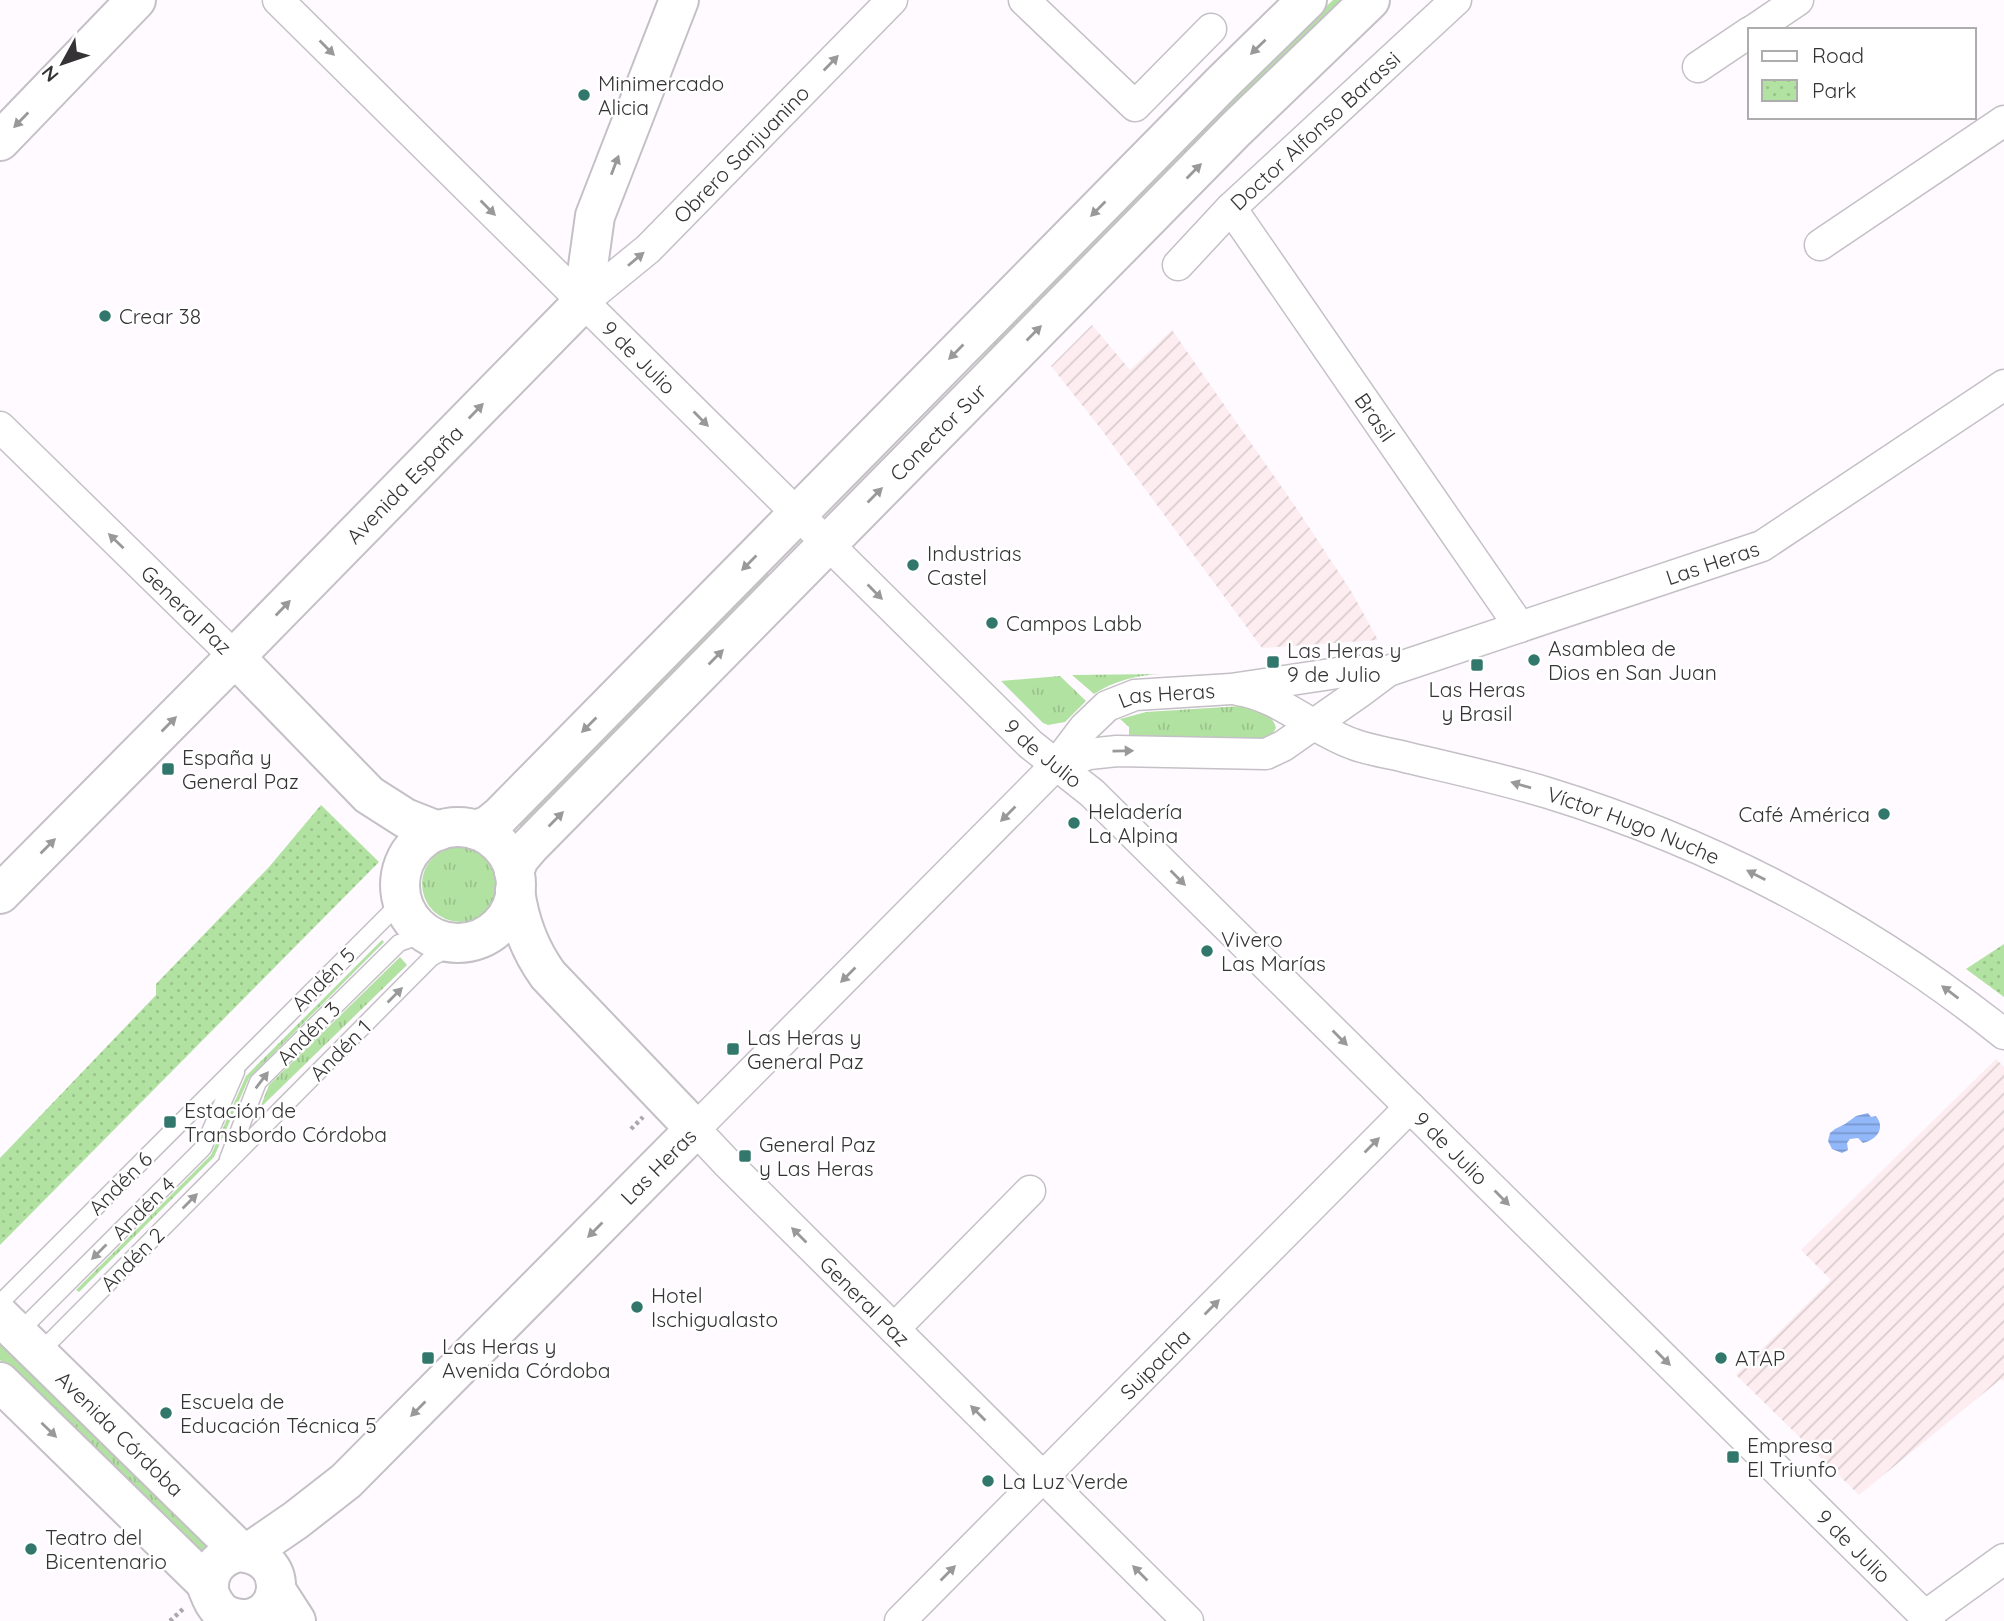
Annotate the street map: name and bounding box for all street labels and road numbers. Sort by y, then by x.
street label: Doctor Alfonso Barassi [1225,46,1405,215]
street label: Obrero Sanjuanino [668,79,814,228]
street label: 9 de Julio [597,315,682,400]
street label: Conector Sur [884,378,991,486]
street label: Brasil [1349,388,1401,446]
street label: Avenida España [341,419,468,549]
street label: Las Heras [1662,535,1762,590]
street label: General Paz [136,559,237,660]
street label: Las Heras [1114,677,1216,713]
street label: 9 de Julio [999,713,1088,793]
street label: Víctor Hugo Nuche [1544,781,1724,870]
street label: Andén 5 [286,942,360,1016]
street label: Andén 3 [271,996,345,1070]
street label: Andén 1 [304,1014,376,1086]
street label: 9 de Julio [1409,1106,1494,1190]
street label: Las Heras [615,1123,702,1210]
street label: Andén 6 [83,1146,157,1220]
street label: Andén 4 [106,1171,180,1245]
street label: Andén 2 [95,1222,169,1296]
street label: General Paz [815,1251,915,1351]
street label: Suipacha [1114,1323,1196,1405]
street label: Avenida Córdoba [51,1365,189,1502]
street label: 9 de Julio [1811,1504,1896,1588]

